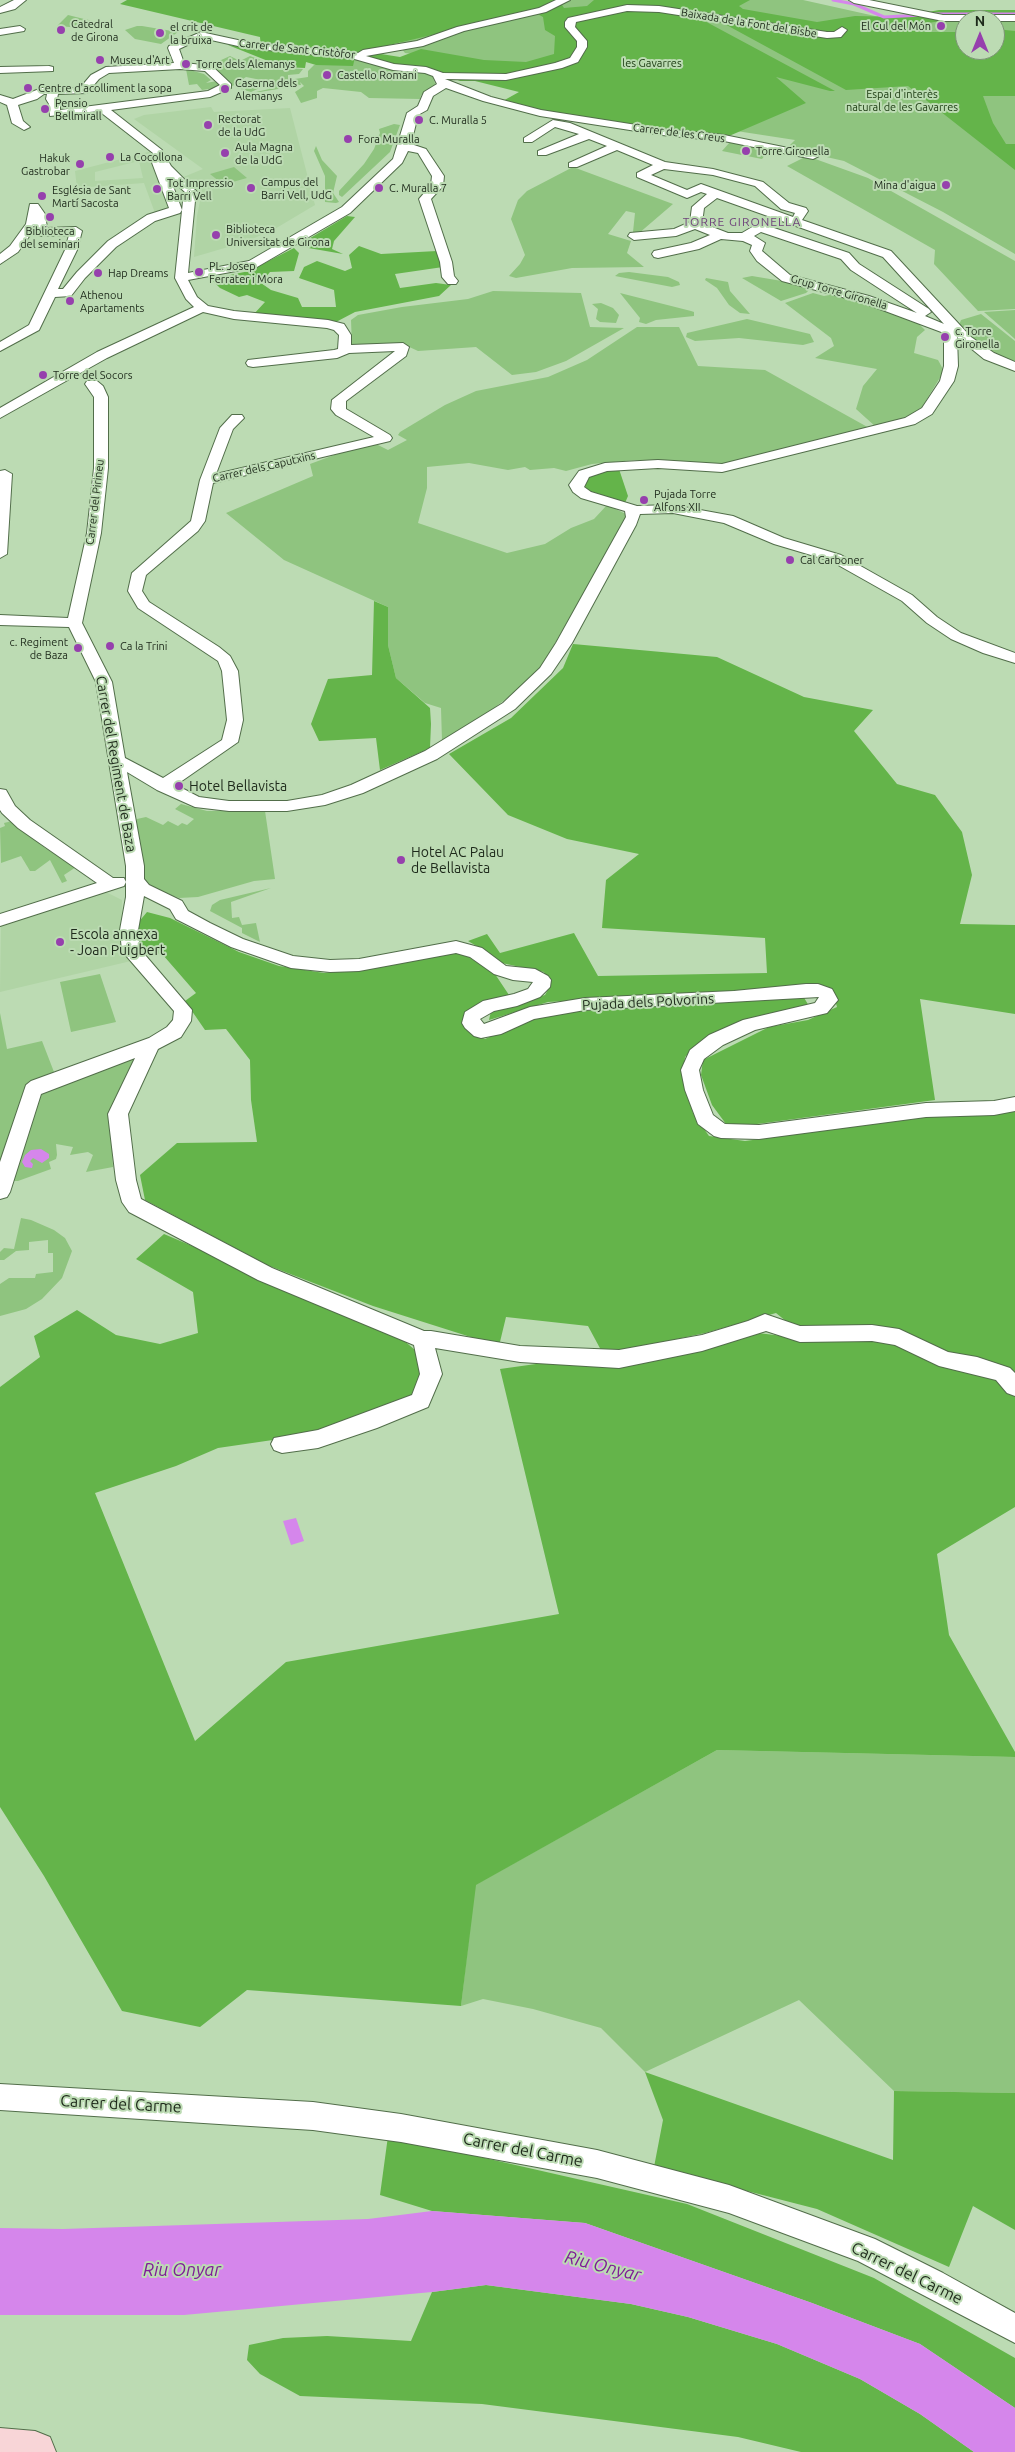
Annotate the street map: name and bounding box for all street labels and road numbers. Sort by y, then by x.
street label: Baixada de la Font del Bisbe [680,6,818,40]
street label: Carrer de Sant Cristòfor [238,36,356,62]
street label: Carrer de les Creus [632,121,726,145]
street label: Grup Torre Gironella [789,272,889,312]
street label: Carrer dels Caputxins [211,449,317,485]
street label: Carrer del Pirineu [83,458,107,546]
street label: Carrer del Regiment de Baza [92,675,140,853]
street label: Pujada dels Polvorins [582,990,714,1014]
street label: Carrer del Carme [60,2091,182,2117]
street label: Carrer del Carme [462,2129,584,2171]
street label: Carrer del Carme [848,2238,966,2308]

